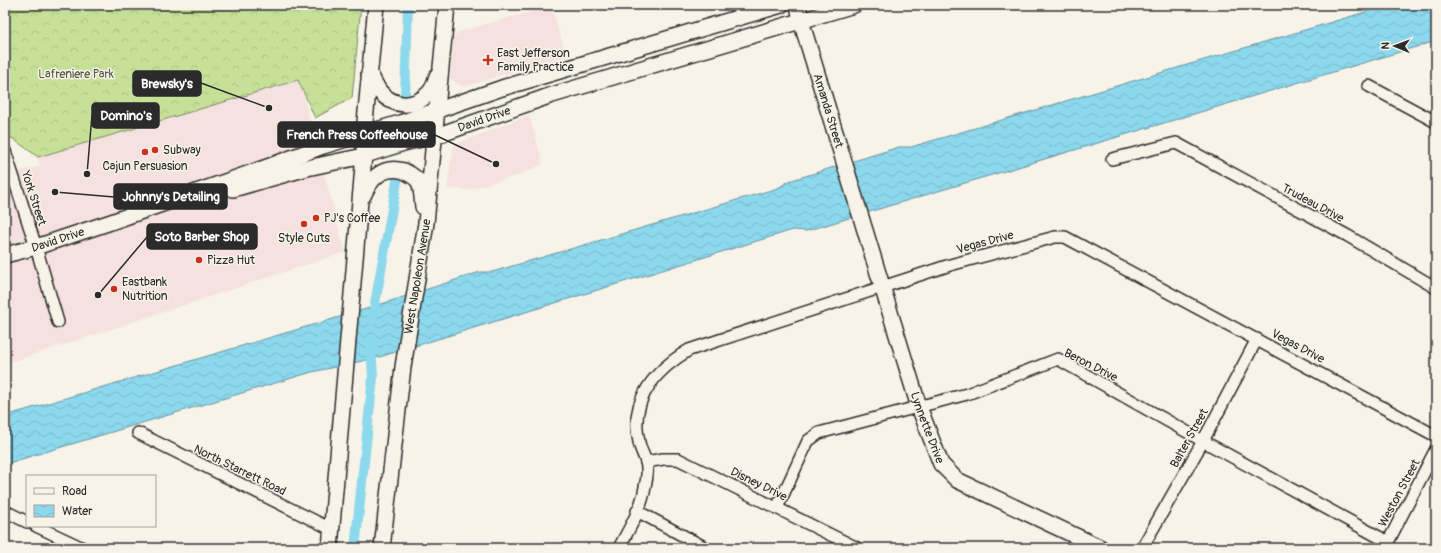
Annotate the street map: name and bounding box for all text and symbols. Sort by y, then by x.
north arrow [1375,26,1415,66]
text: N [1379,41,1392,50]
place label: East Jefferson Family Practice [497,46,574,75]
marker: East Jefferson Family Practice [482,54,494,66]
park label: Lafreniere Park [38,67,114,82]
callout: Brewsky's [133,71,201,96]
street label: Amanda Street [810,72,846,150]
text: Brewsky's [141,76,193,92]
callout: Domino's [92,103,159,128]
street label: David Drive [456,103,513,136]
text: Domino's [100,108,152,124]
callout: French Press Coffeehouse [278,122,435,147]
text: French Press Coffeehouse [286,127,428,143]
place label: Subway [163,143,201,158]
marker: Subway [150,145,160,155]
marker: Cajun Persuasion [140,147,150,157]
place label: Cajun Persuasion [102,159,188,174]
street label: York Street [17,168,49,228]
street label: Trudeau Drive [1279,181,1346,226]
callout: Johnny's Detailing [114,184,227,209]
text: Johnny's Detailing [122,189,220,205]
place label: PJ's Coffee [324,211,380,226]
marker: PJ's Coffee [311,213,321,223]
street label: West Napoleon Avenue [401,218,434,335]
marker: Style Cuts [299,219,309,229]
street label: David Drive [30,224,86,256]
callout: Soto Barber Shop [147,224,257,249]
street label: Vegas Drive [955,228,1015,257]
text: Soto Barber Shop [155,229,249,245]
place label: Style Cuts [278,231,331,246]
place label: Pizza Hut [207,253,255,268]
marker: Pizza Hut [194,255,204,265]
place label: Eastbank Nutrition [122,275,168,304]
marker: Eastbank Nutrition [109,284,119,294]
street label: Vegas Drive [1269,326,1327,367]
street label: Beron Drive [1061,346,1120,385]
street label: Lynnette Drive [907,390,947,466]
street label: Balter Street [1167,406,1212,470]
street label: North Starrett Road [191,442,288,499]
street label: Weston Street [1375,457,1424,530]
street label: Disney Drive [728,464,790,505]
legend [26,475,156,527]
text: Road [62,484,87,499]
text: Water [62,504,93,519]

